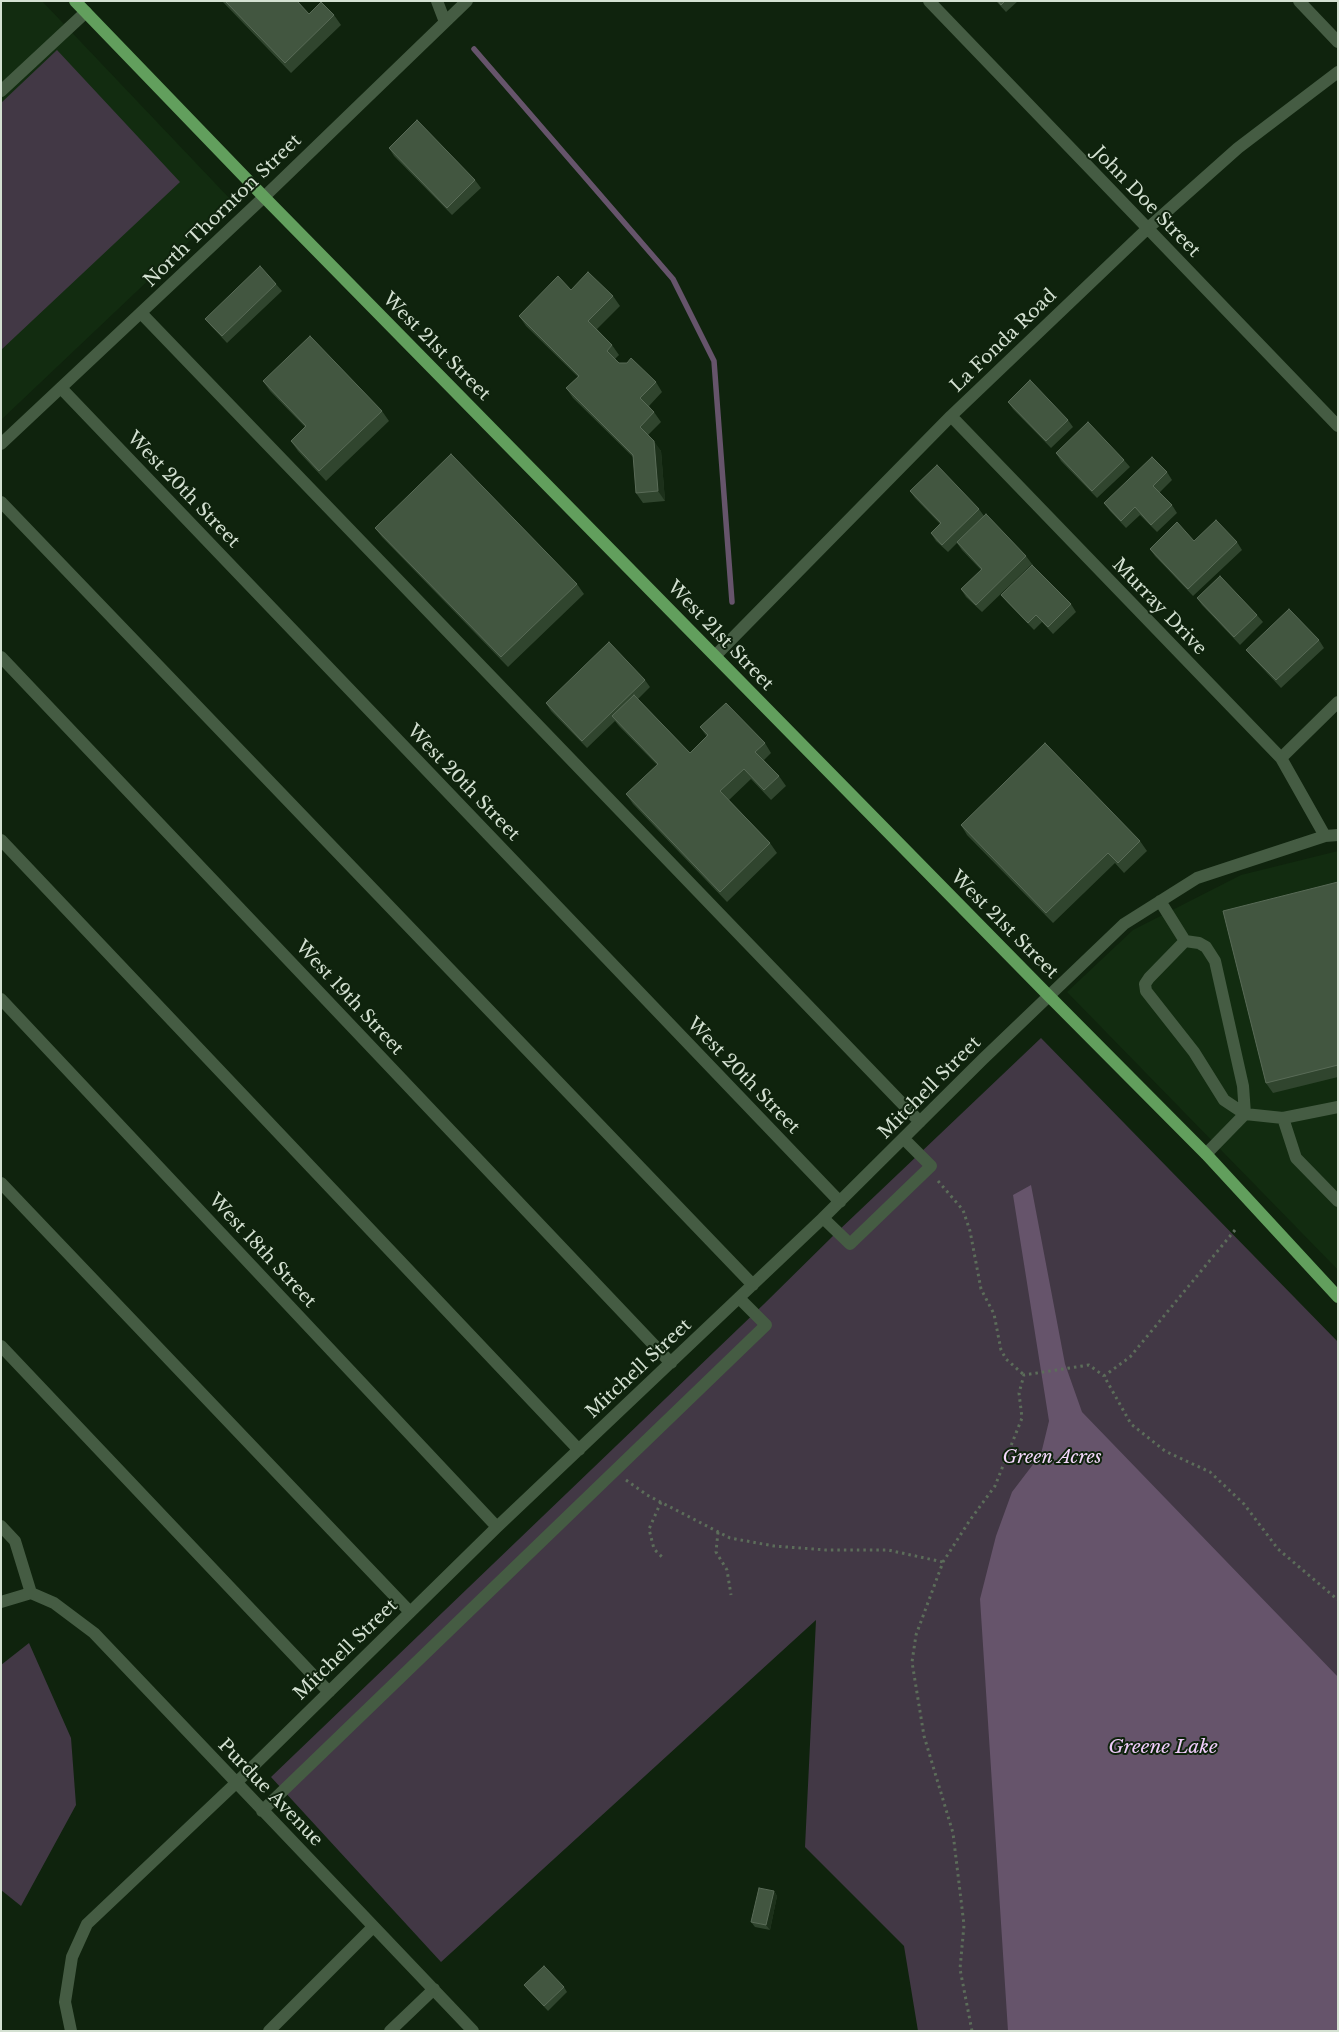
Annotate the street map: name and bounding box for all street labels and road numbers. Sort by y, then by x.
street label: North Thornton Street [140,130,306,292]
street label: John Doe Street [1088,142,1204,262]
street label: La Fonda Road [947,285,1061,397]
street label: West 21st Street [378,289,494,405]
street label: West 20th Street [122,428,244,552]
street label: Murray Drive [1107,554,1211,660]
street label: West 21st Street [662,577,778,695]
street label: West 20th Street [402,721,524,845]
street label: West 21st Street [946,867,1062,983]
street label: West 19th Street [291,936,407,1060]
street label: West 20th Street [682,1014,804,1138]
street label: Mitchell Street [874,1032,986,1144]
street label: West 18th Street [204,1190,320,1312]
street label: Mitchell Street [582,1315,696,1423]
street label: Mitchell Street [290,1595,402,1705]
street label: Purdue Avenue [213,1735,327,1851]

